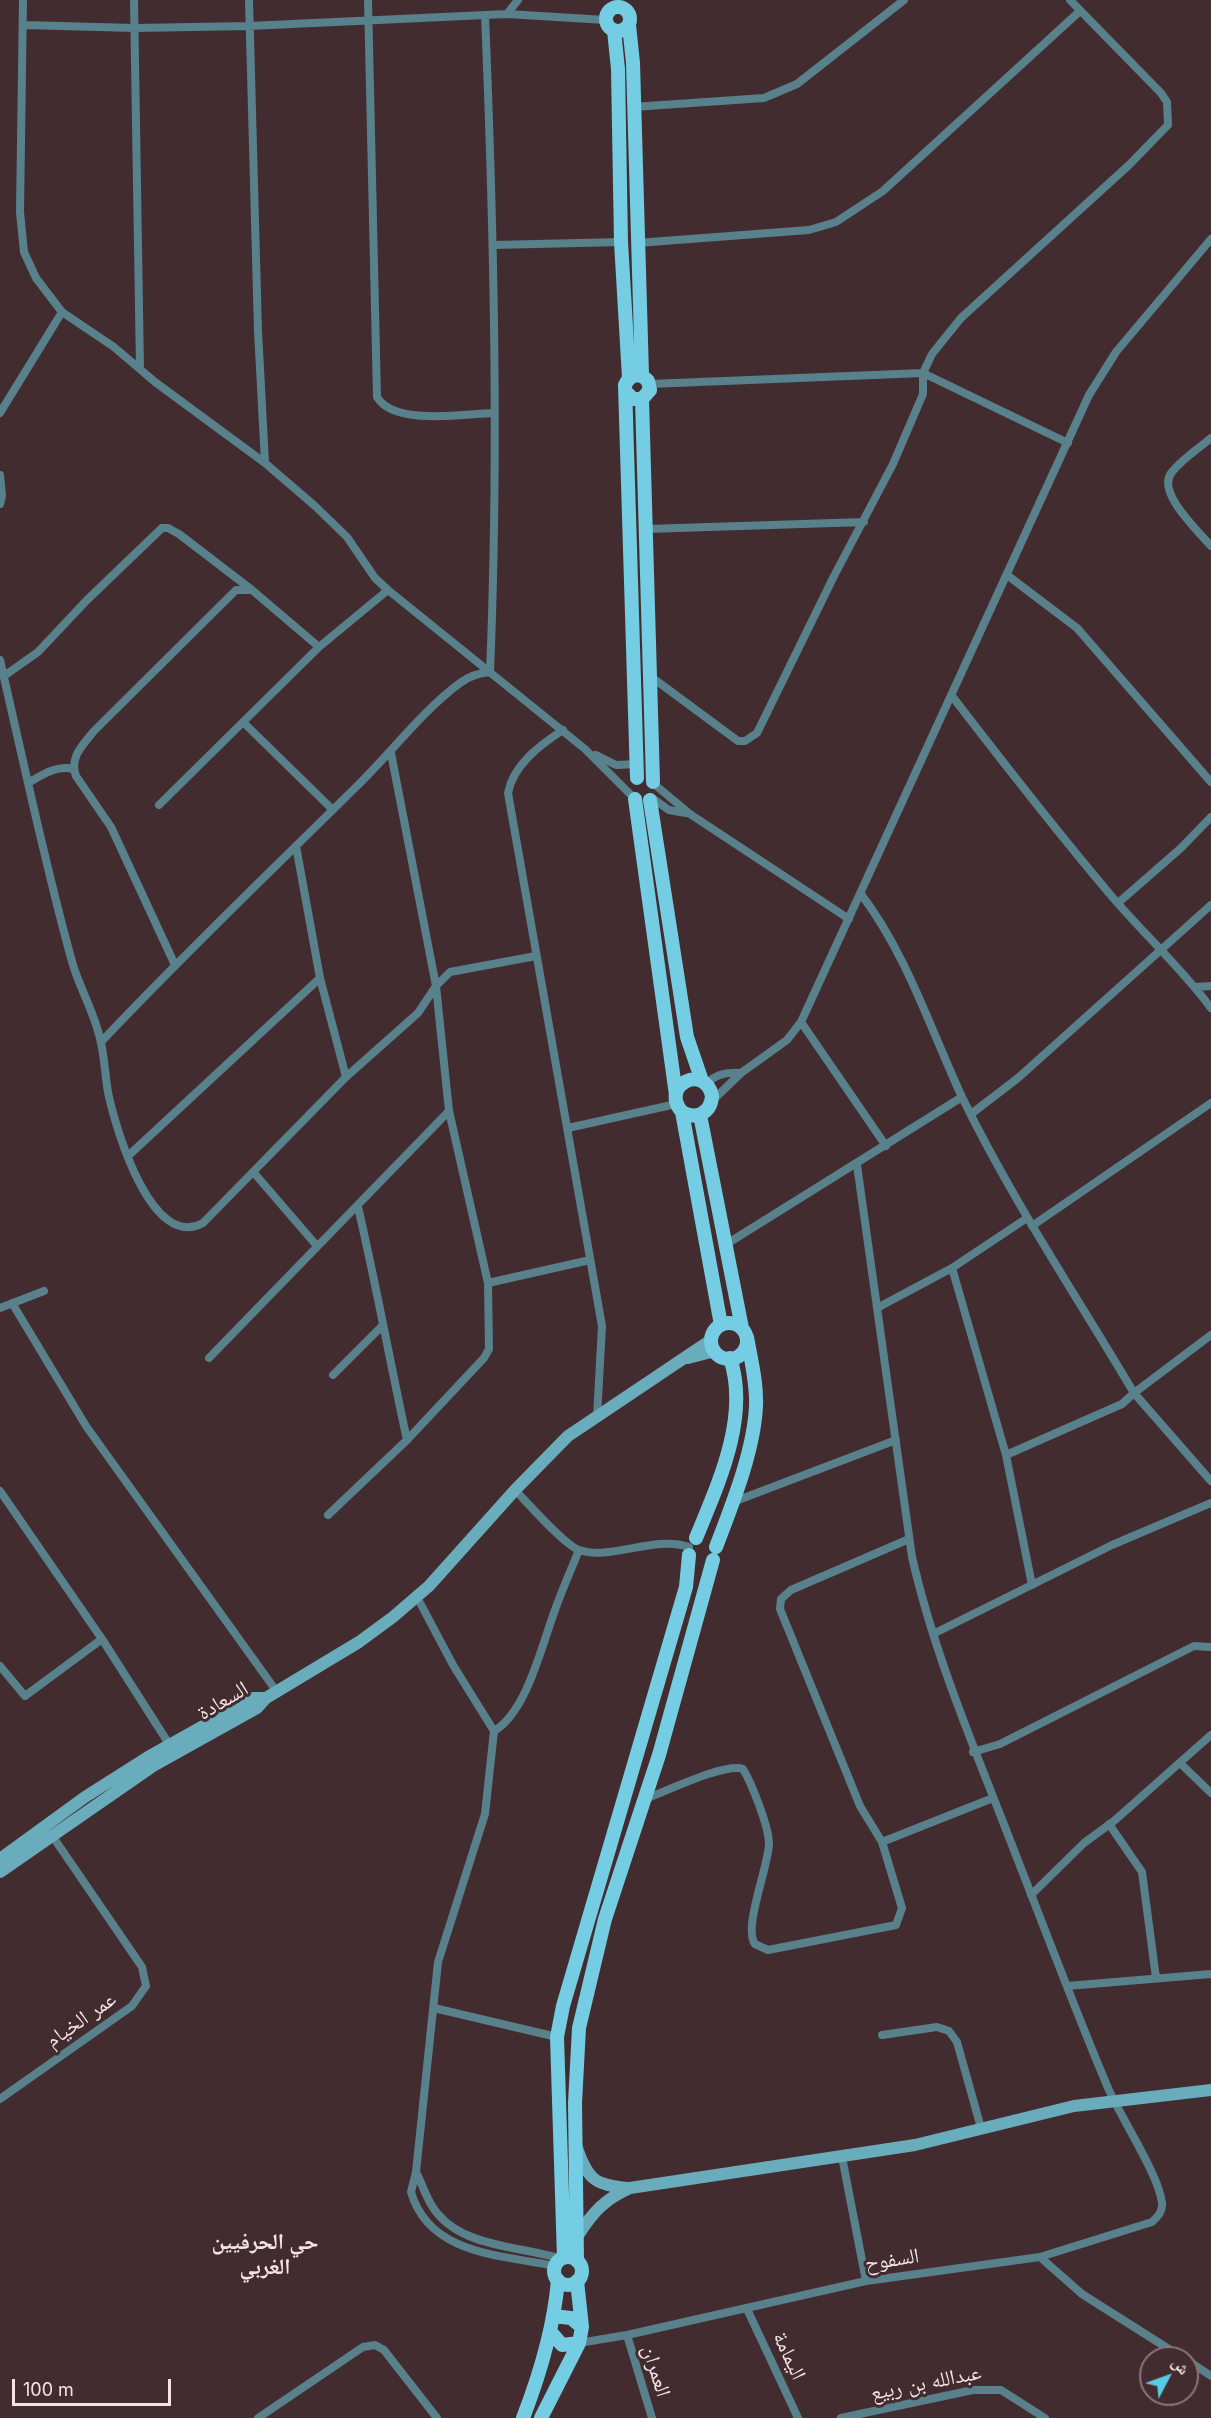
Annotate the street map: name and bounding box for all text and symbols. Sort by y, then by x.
street label: السعادة [193,1676,253,1726]
street label: عمر الخيام [41,1987,121,2053]
district label: حي الحرفيين الغربي [211,2229,319,2280]
street label: السفوح [863,2243,921,2277]
street label: اليمامة [767,2328,811,2384]
street label: العمران [636,2342,676,2400]
north arrow [1139,2346,1199,2406]
text: ش [1168,2353,1194,2378]
street label: عبدالله بن ربيع [869,2360,983,2406]
scale bar [15,2367,174,2405]
text: 100 m [23,2379,74,2400]

